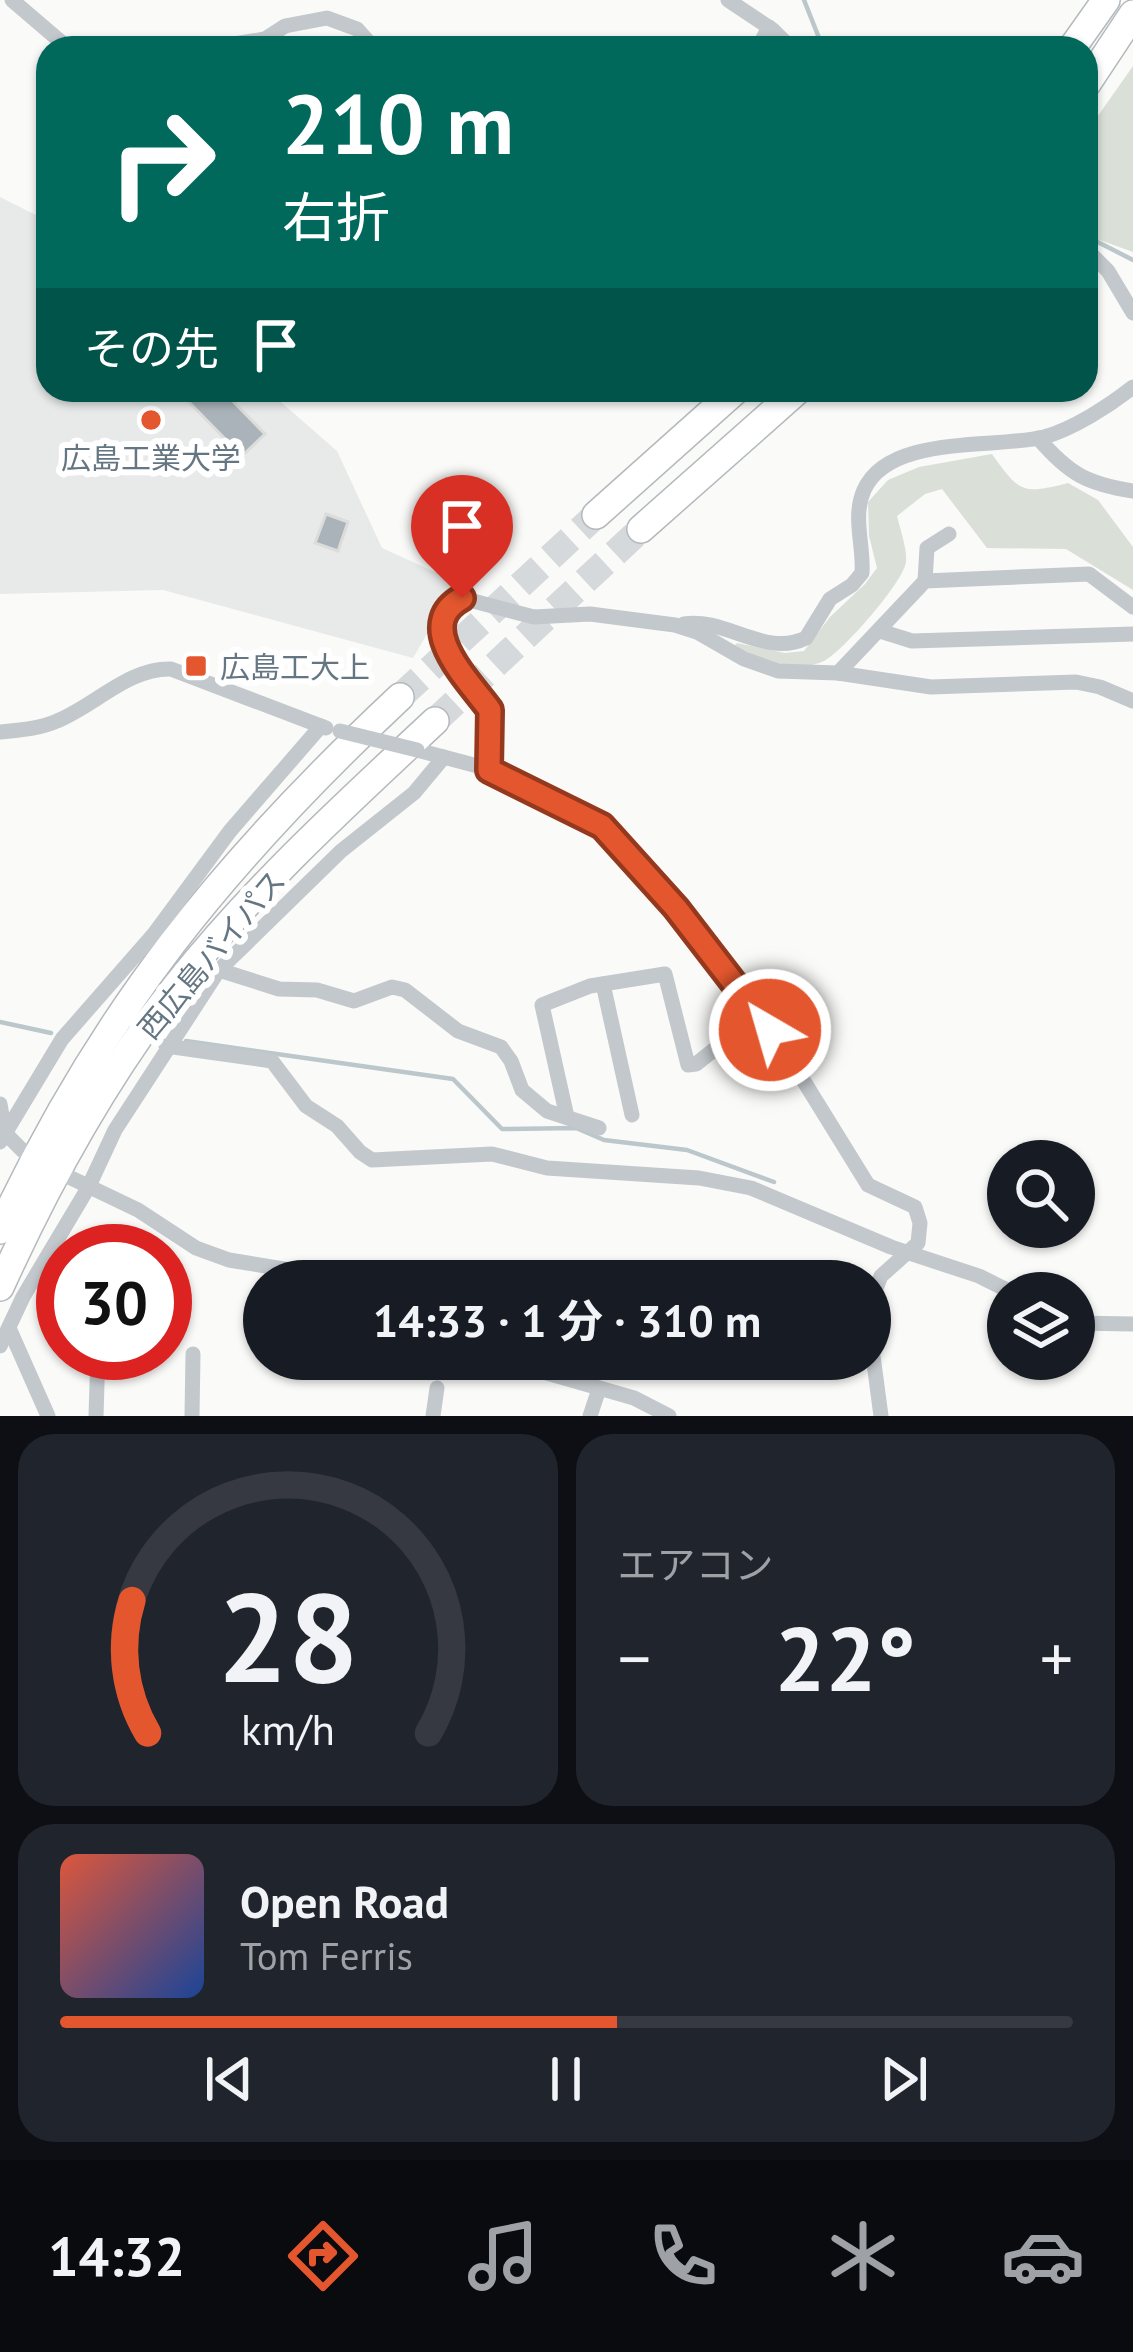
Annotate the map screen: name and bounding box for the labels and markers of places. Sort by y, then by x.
marker: 広島工業大学 [138,407,164,433]
place label: 広島工業大学 [61,438,241,477]
pin [411,475,513,598]
place label: 広島工大上 [220,647,370,686]
marker: 広島工大上 [183,653,209,679]

